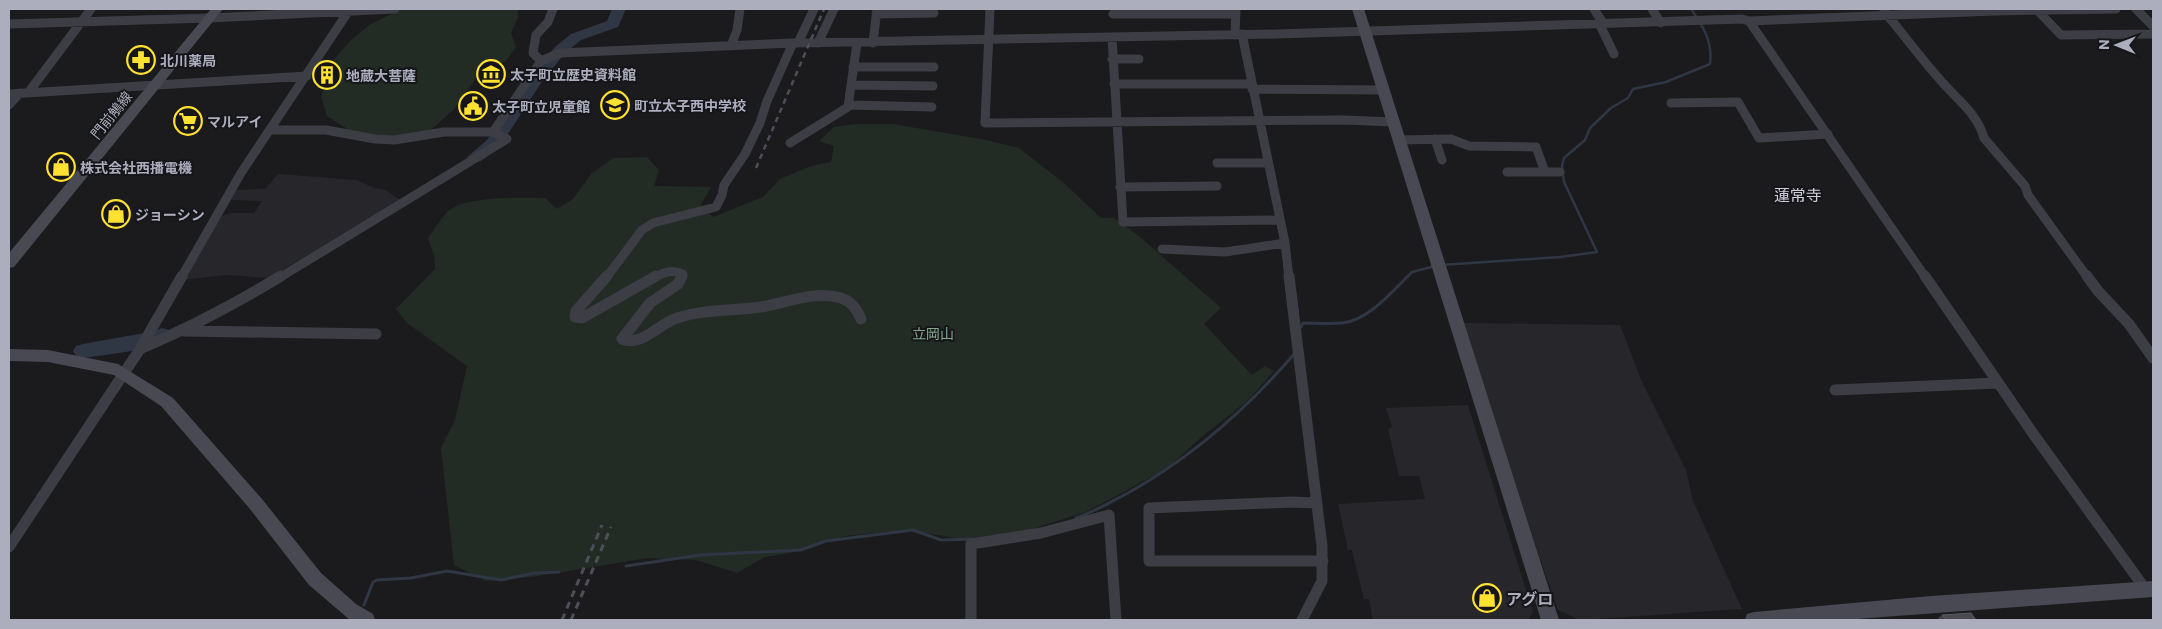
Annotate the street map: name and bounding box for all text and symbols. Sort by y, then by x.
north arrow [2092,20,2142,70]
text: N [2095,39,2112,50]
pharmacy icon: 北川薬局 [126,45,156,75]
place label: 北川薬局 [160,52,216,69]
museum icon: 太子町立歴史資料館 [476,59,506,89]
building icon: 地蔵大菩薩 [312,60,342,90]
place label: 太子町立歴史資料館 [510,66,636,83]
place label: 地蔵大菩薩 [346,67,416,84]
street label: 門前鵤線 [87,88,135,142]
school or university icon: 町立太子西中学校 [600,90,630,120]
public building icon: 太子町立児童館 [458,91,488,121]
place label: 町立太子西中学校 [634,97,746,114]
place label: 太子町立児童館 [492,98,590,115]
supermarket icon: マルアイ [173,106,203,136]
place label: マルアイ [207,113,262,130]
shop icon: 株式会社西播電機 [46,152,76,182]
place label: 株式会社西播電機 [80,159,192,176]
district label: 蓮常寺 [1774,185,1822,204]
shop icon: ジョーシン [101,199,131,229]
place label: ジョーシン [135,206,205,223]
park label: 立岡山 [912,325,954,342]
shop icon: アグロ [1472,583,1502,613]
place label: アグロ [1506,589,1553,608]

